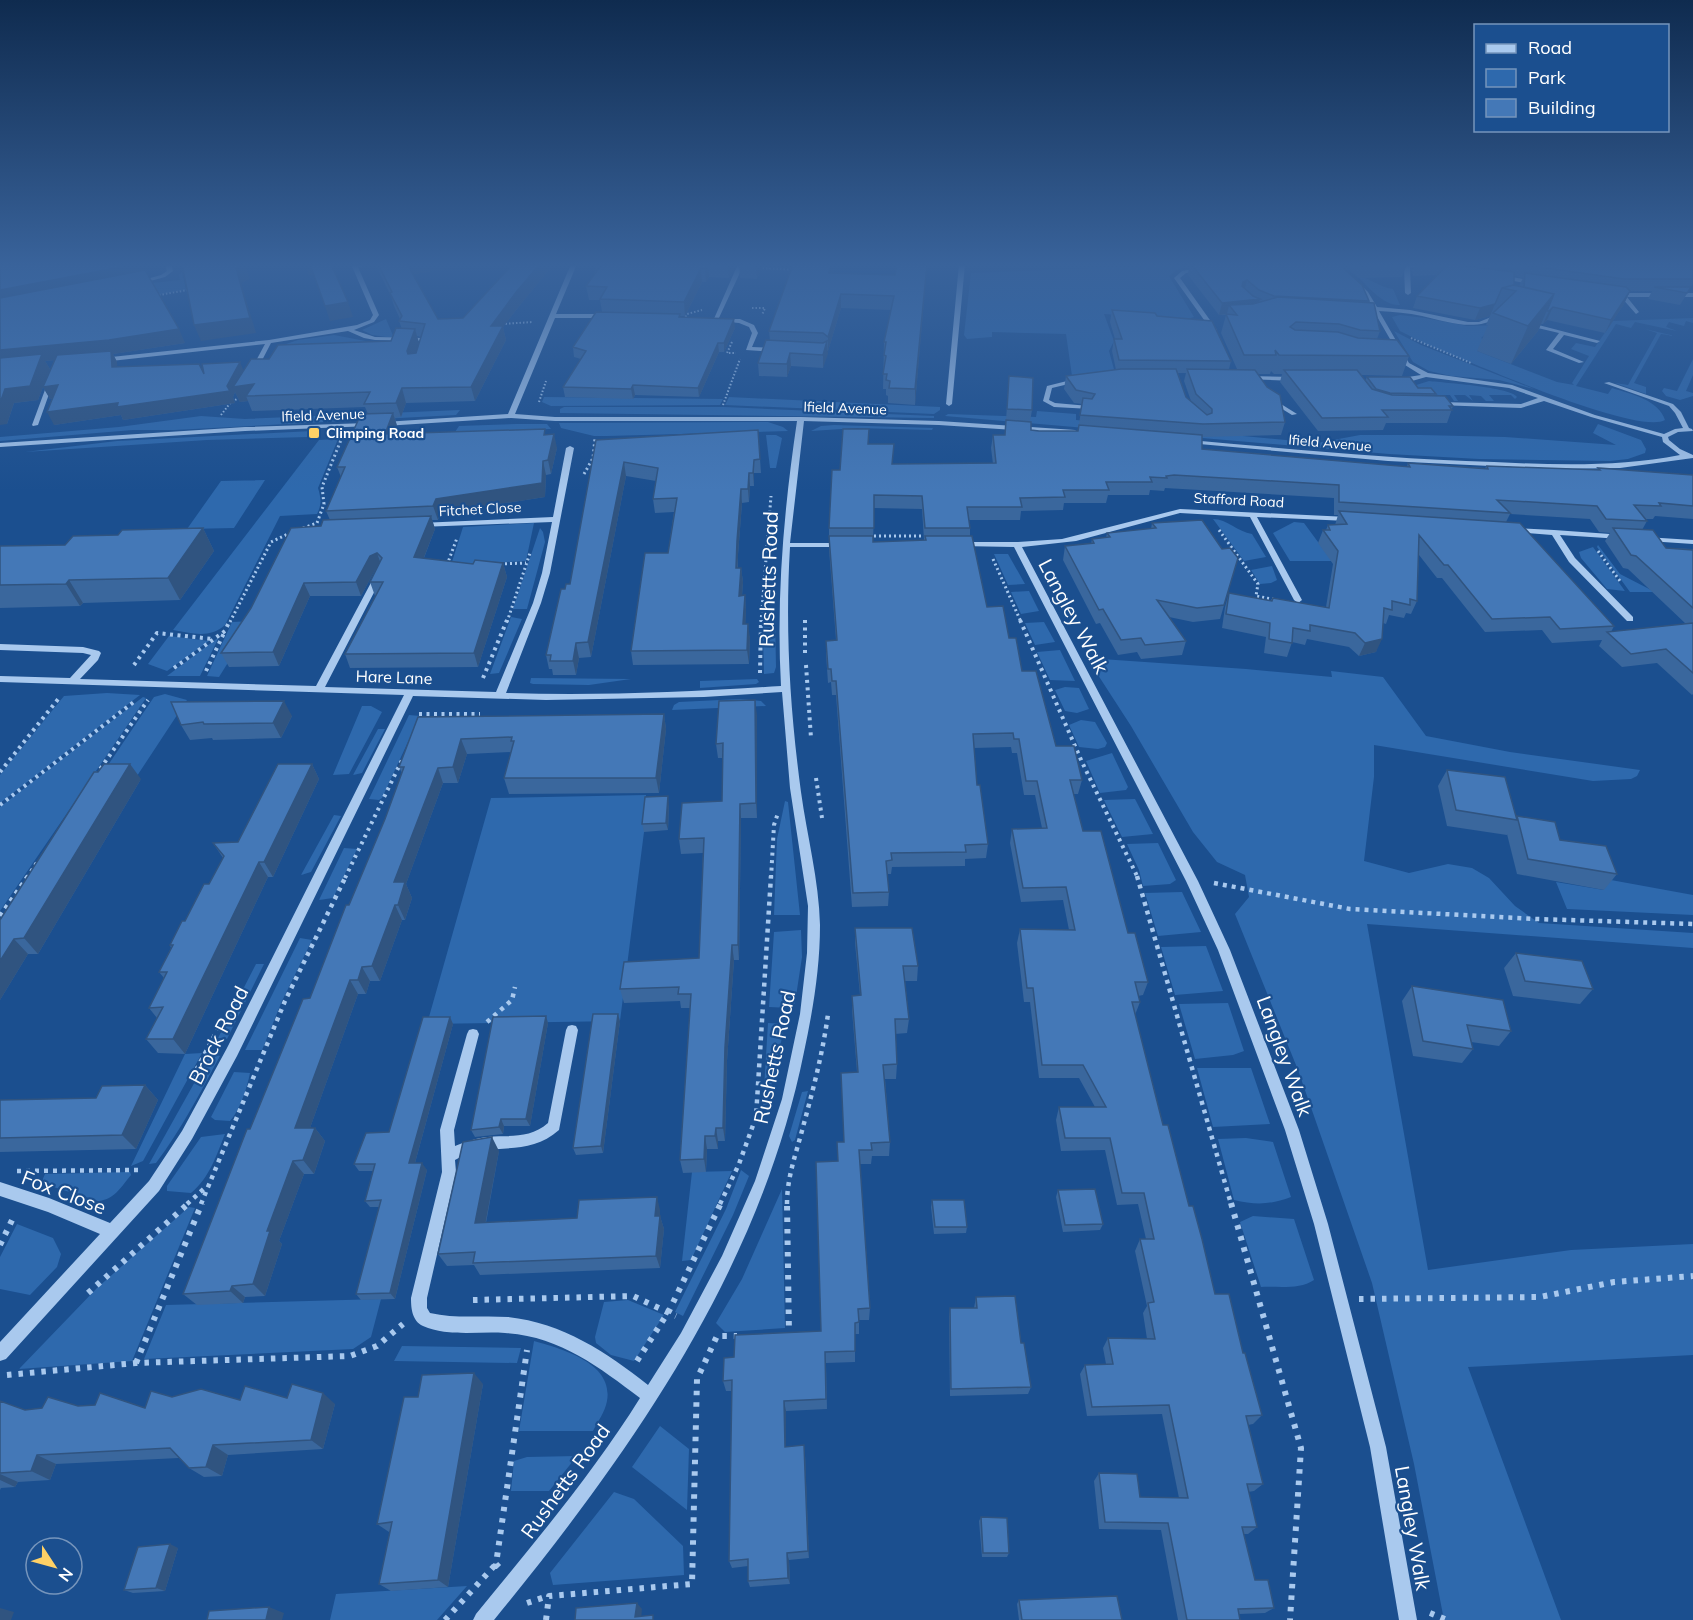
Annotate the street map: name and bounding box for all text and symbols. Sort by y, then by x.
legend [1474,24,1669,132]
text: Road [1528,36,1572,59]
text: Park [1528,66,1567,89]
text: Building [1528,96,1596,119]
street label: Ifield Avenue [803,398,887,418]
street label: Ifield Avenue [281,405,365,425]
place label: Climping Road [326,424,424,442]
marker: Climping Road [307,426,321,440]
street label: Ifield Avenue [1288,430,1372,456]
street label: Stafford Road [1193,489,1285,511]
street label: Fitchet Close [438,498,522,520]
street label: Rushetts Road [753,511,783,647]
street label: Langley Walk [1033,554,1115,678]
street label: Hare Lane [355,666,433,688]
street label: Brock Road [183,982,253,1088]
street label: Rushetts Road [748,988,800,1126]
street label: Langley Walk [1252,992,1319,1120]
street label: Fox Close [18,1164,110,1220]
street label: Rushetts Road [515,1419,615,1543]
street label: Langley Walk [1390,1464,1436,1593]
north arrow [24,1536,84,1596]
text: N [54,1564,78,1586]

